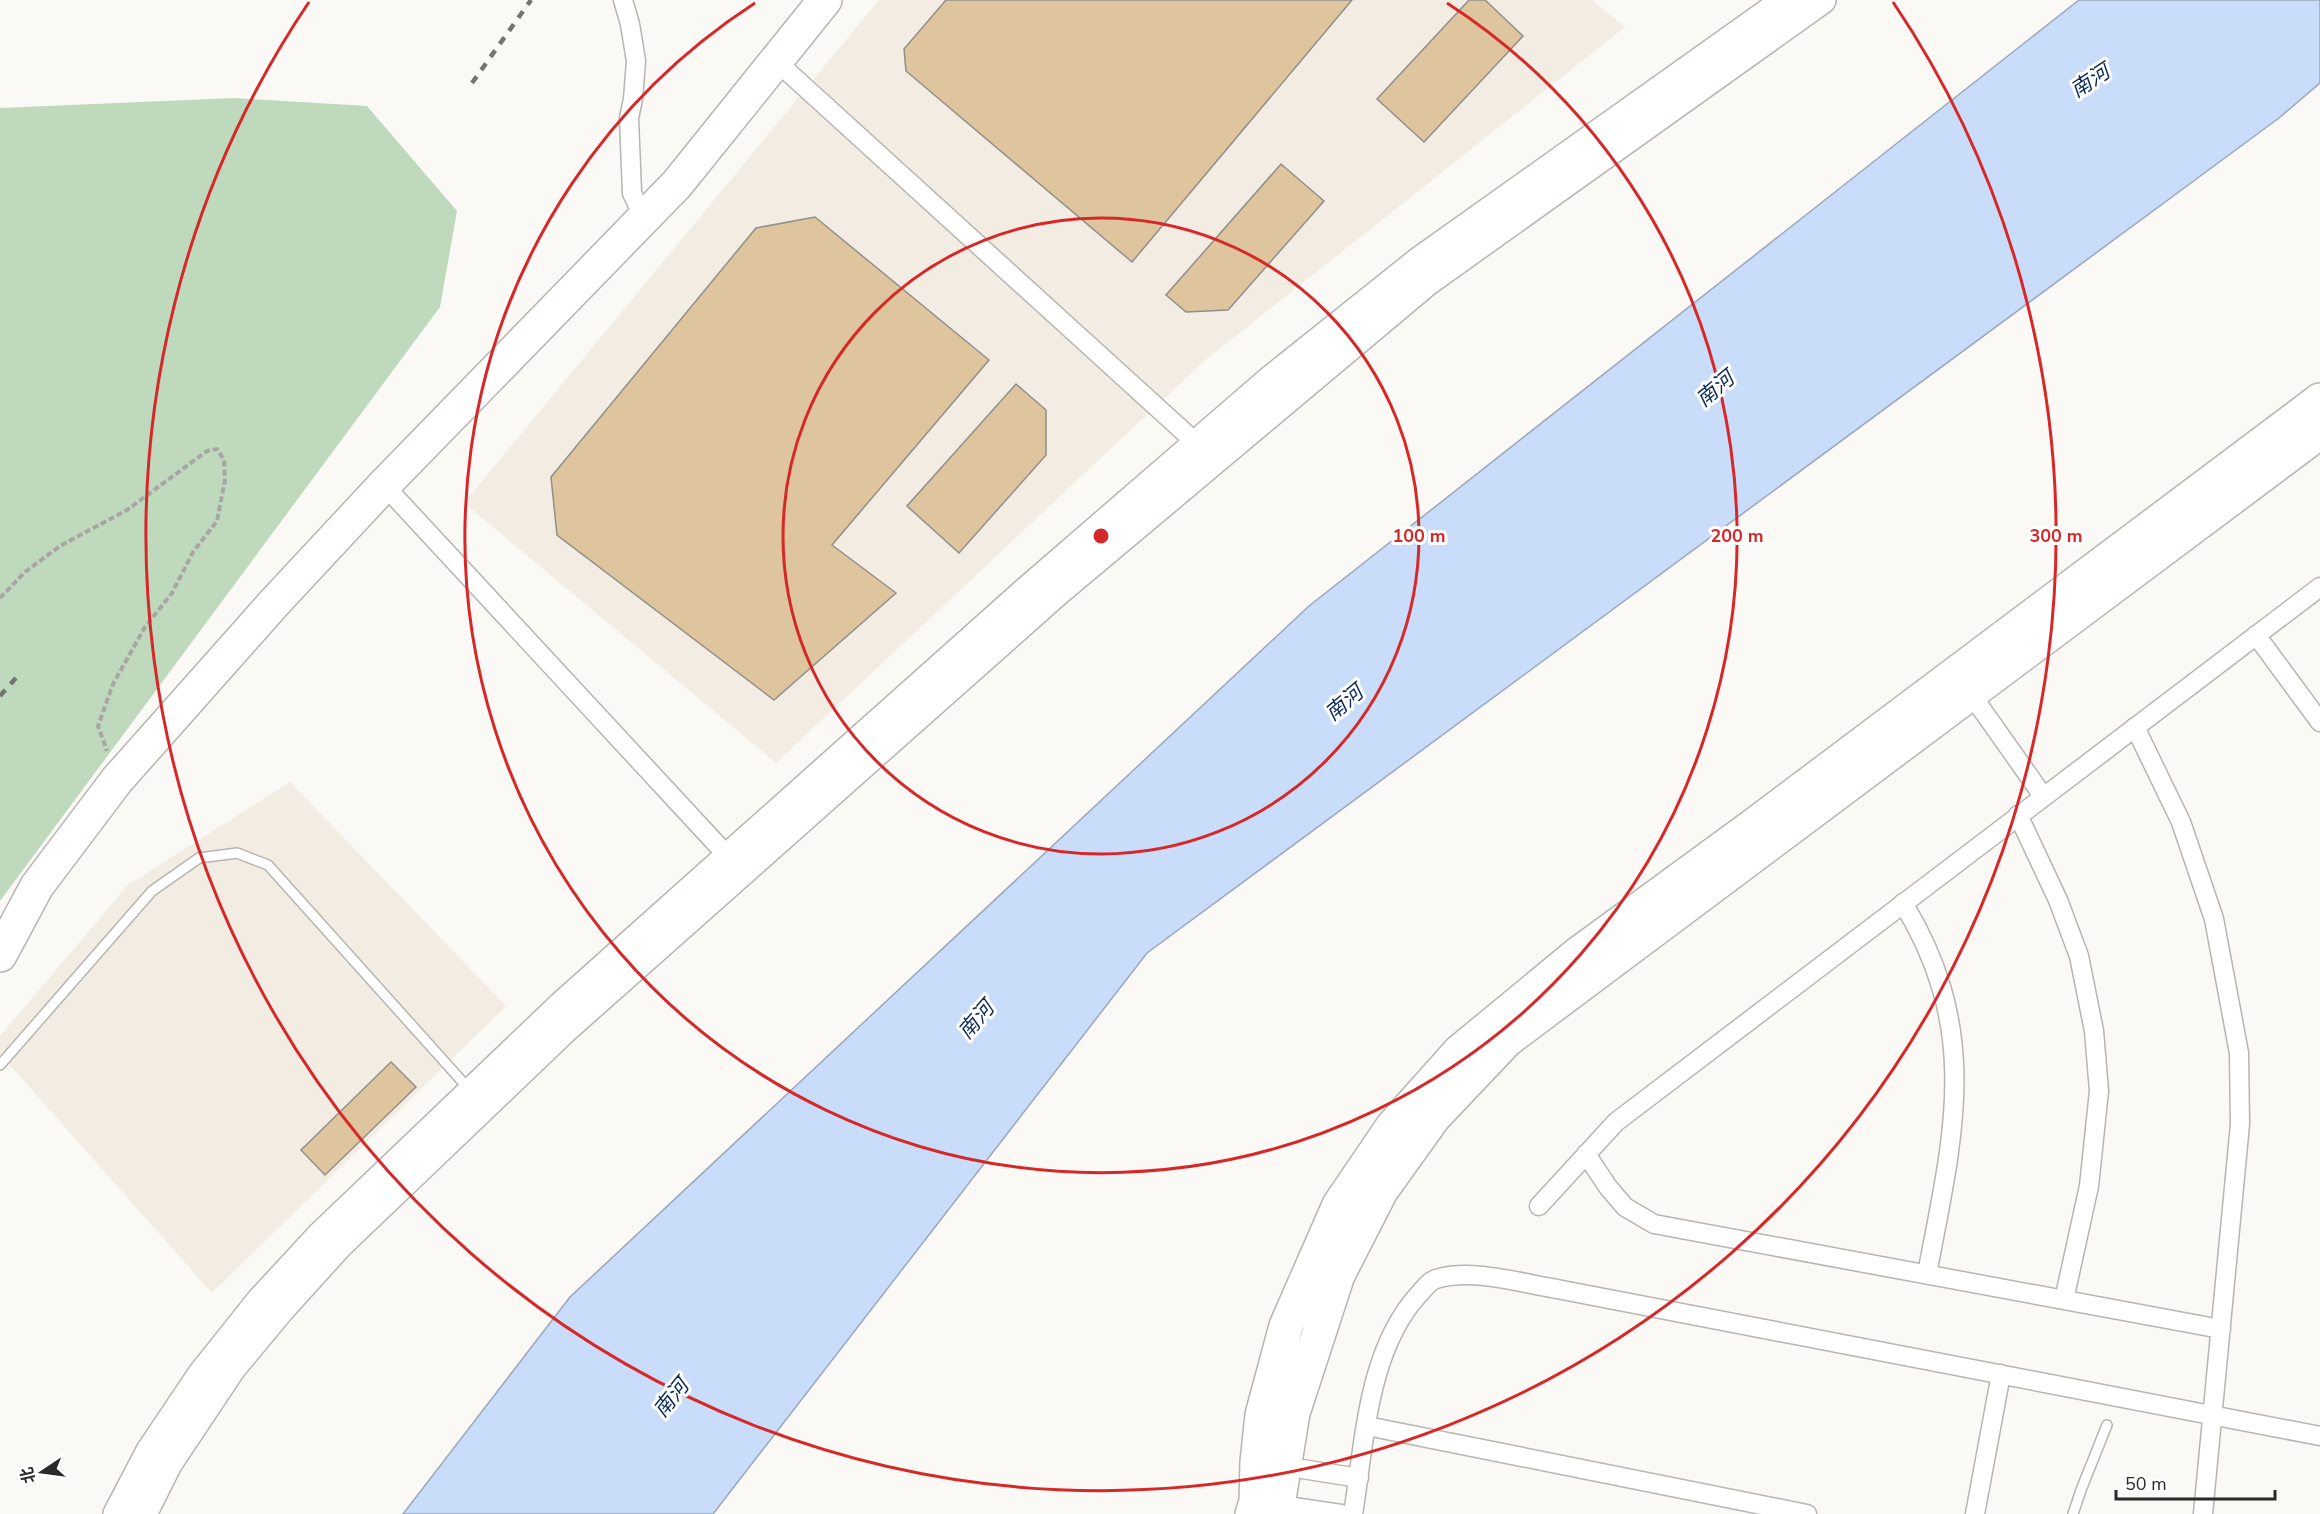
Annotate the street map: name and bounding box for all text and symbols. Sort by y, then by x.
water label: 南河 [2065,56,2119,104]
water label: 南河 [1690,362,1743,413]
text: 100 m [1392,524,1446,548]
text: 200 m [1710,524,1764,548]
text: 300 m [2029,524,2083,548]
centre of rings [1091,526,1111,546]
water label: 南河 [1319,676,1372,727]
water label: 南河 [952,992,1003,1045]
water label: 南河 [647,1370,698,1423]
north arrow [12,1442,72,1502]
scale bar [2116,1463,2275,1501]
text: 北 [16,1465,41,1485]
text: 50 m [2125,1472,2167,1496]

